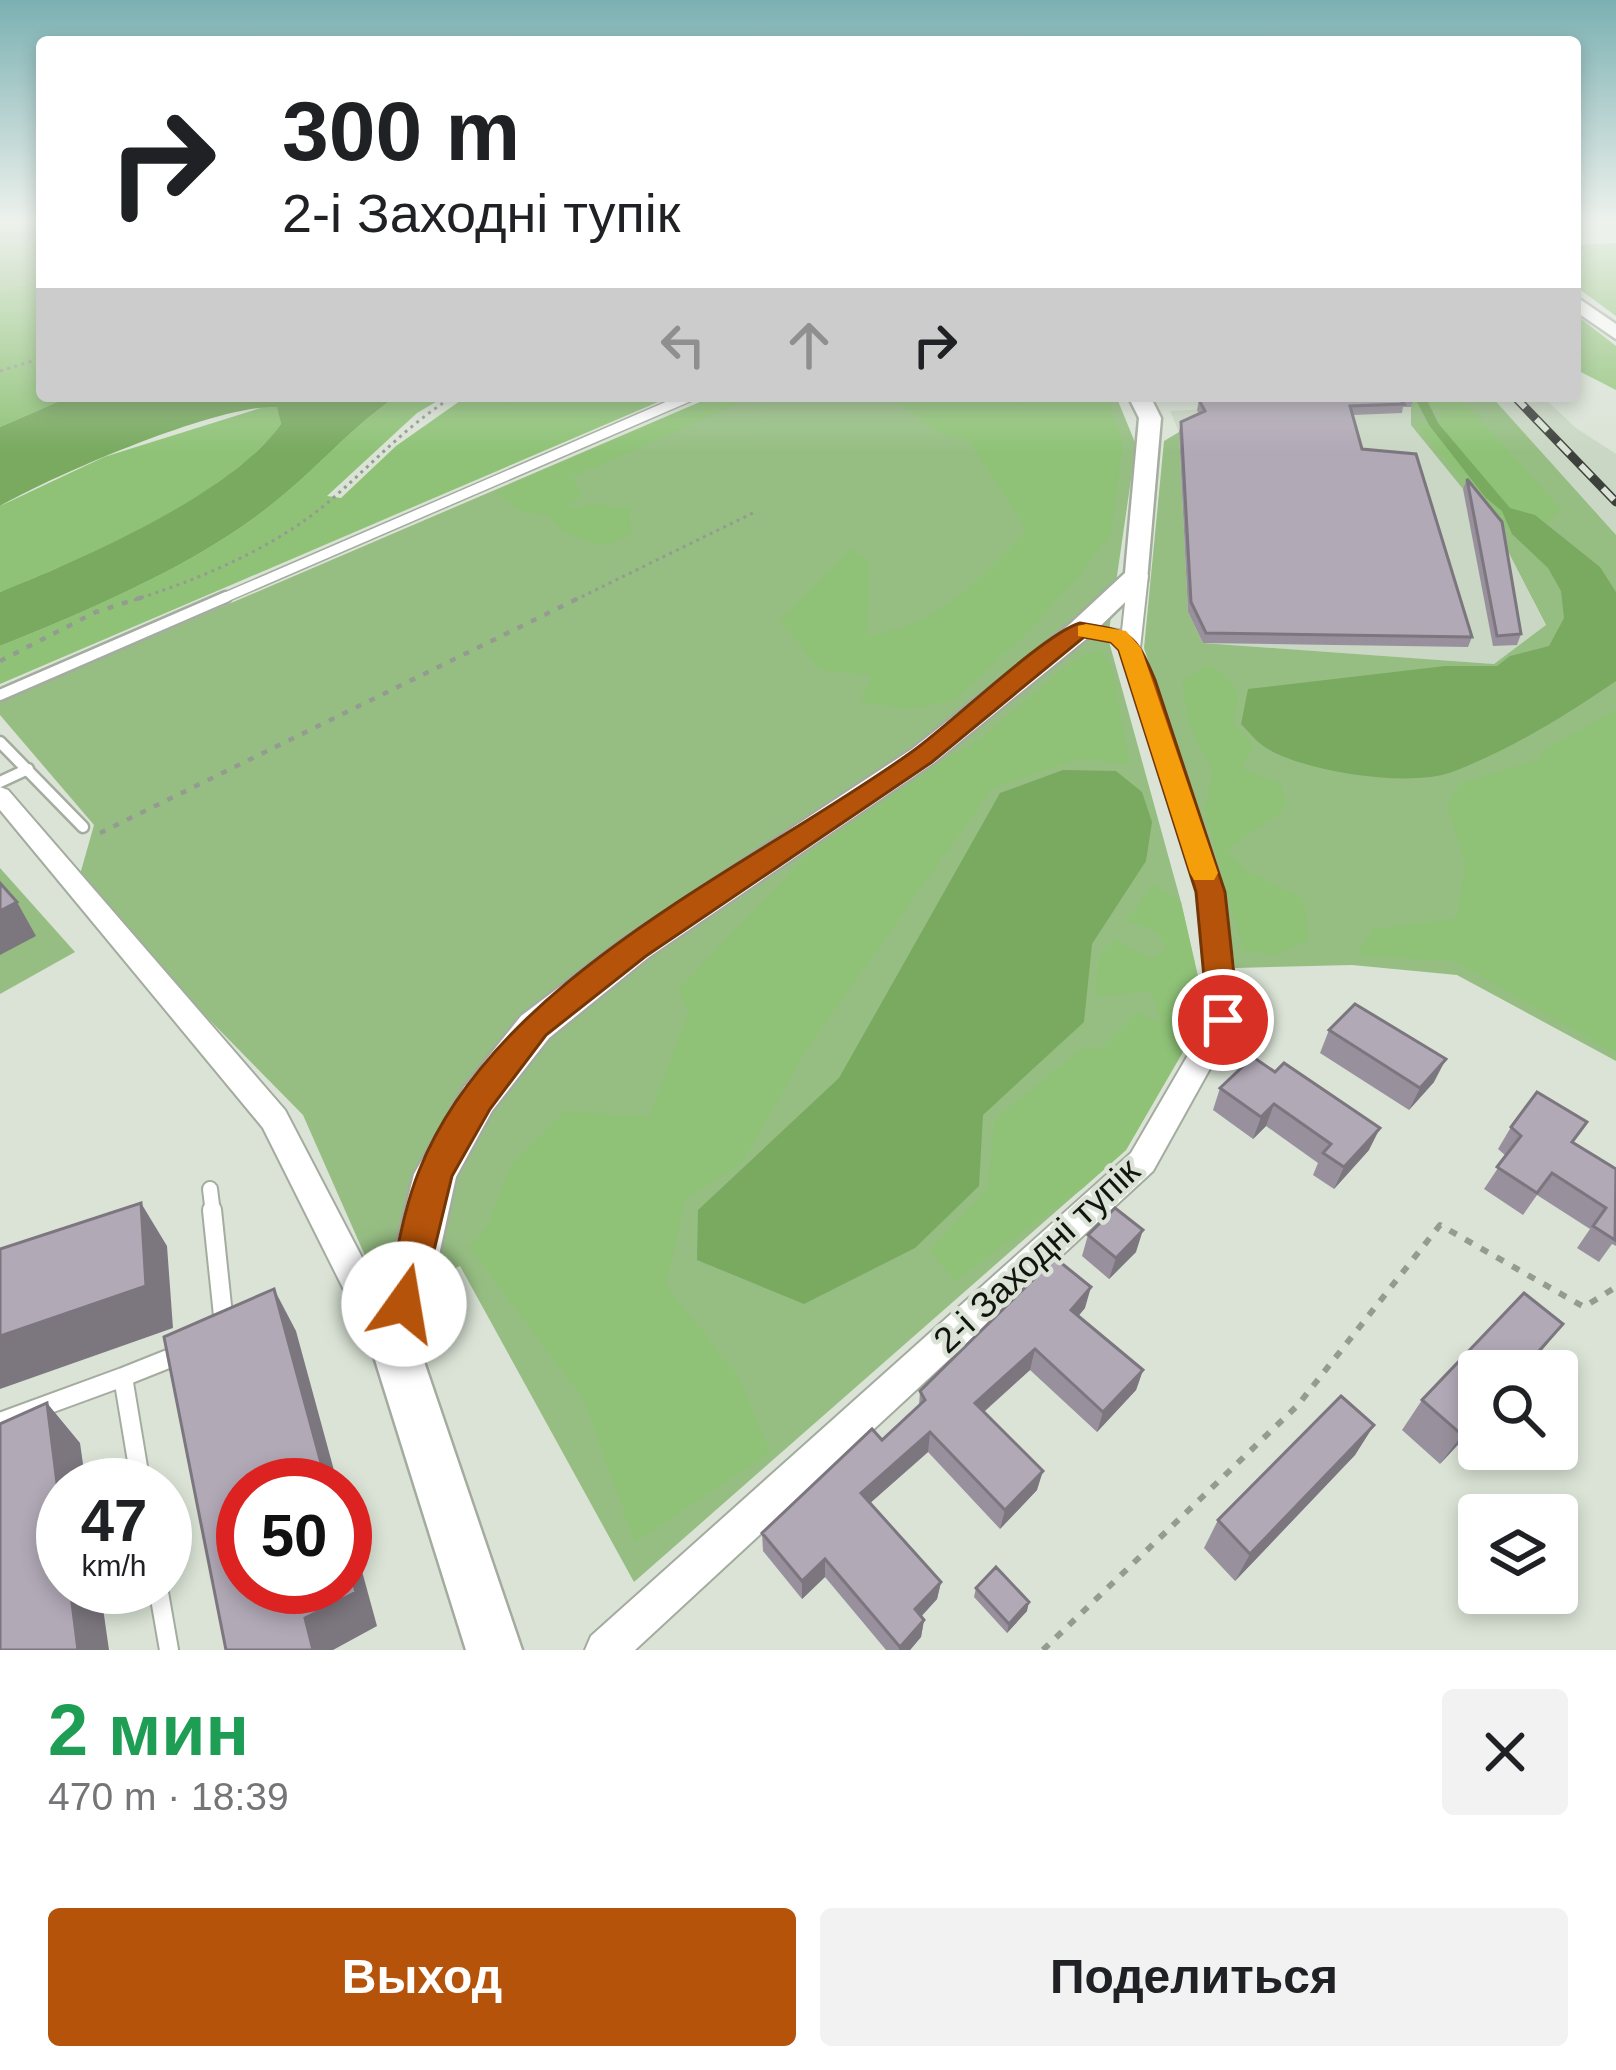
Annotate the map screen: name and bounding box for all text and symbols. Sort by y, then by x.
icon: right [84,84,240,240]
text: 300 m [282,84,520,178]
text: 2-і Заходні тупік [282,183,680,243]
icon: left [650,312,716,378]
icon: ahead [776,312,842,378]
icon: right [902,312,968,378]
pin [1172,969,1274,1071]
icon: arrive [1190,987,1256,1053]
street label: 2-і Заходні тупік [925,1150,1148,1361]
position arrow [341,1241,467,1367]
map controls [1458,1350,1578,1614]
button: search [1458,1350,1578,1470]
speed limit sign: 50 [216,1458,372,1614]
text: 47 [81,1487,147,1554]
button: layers [1458,1494,1578,1614]
text: km/h [81,1549,147,1582]
button: close [1442,1689,1568,1815]
text: 2 мин [48,1690,249,1770]
text: 470 m · 18:39 [48,1775,289,1818]
button: Выход [48,1908,796,2046]
button: Поделиться [820,1908,1568,2046]

